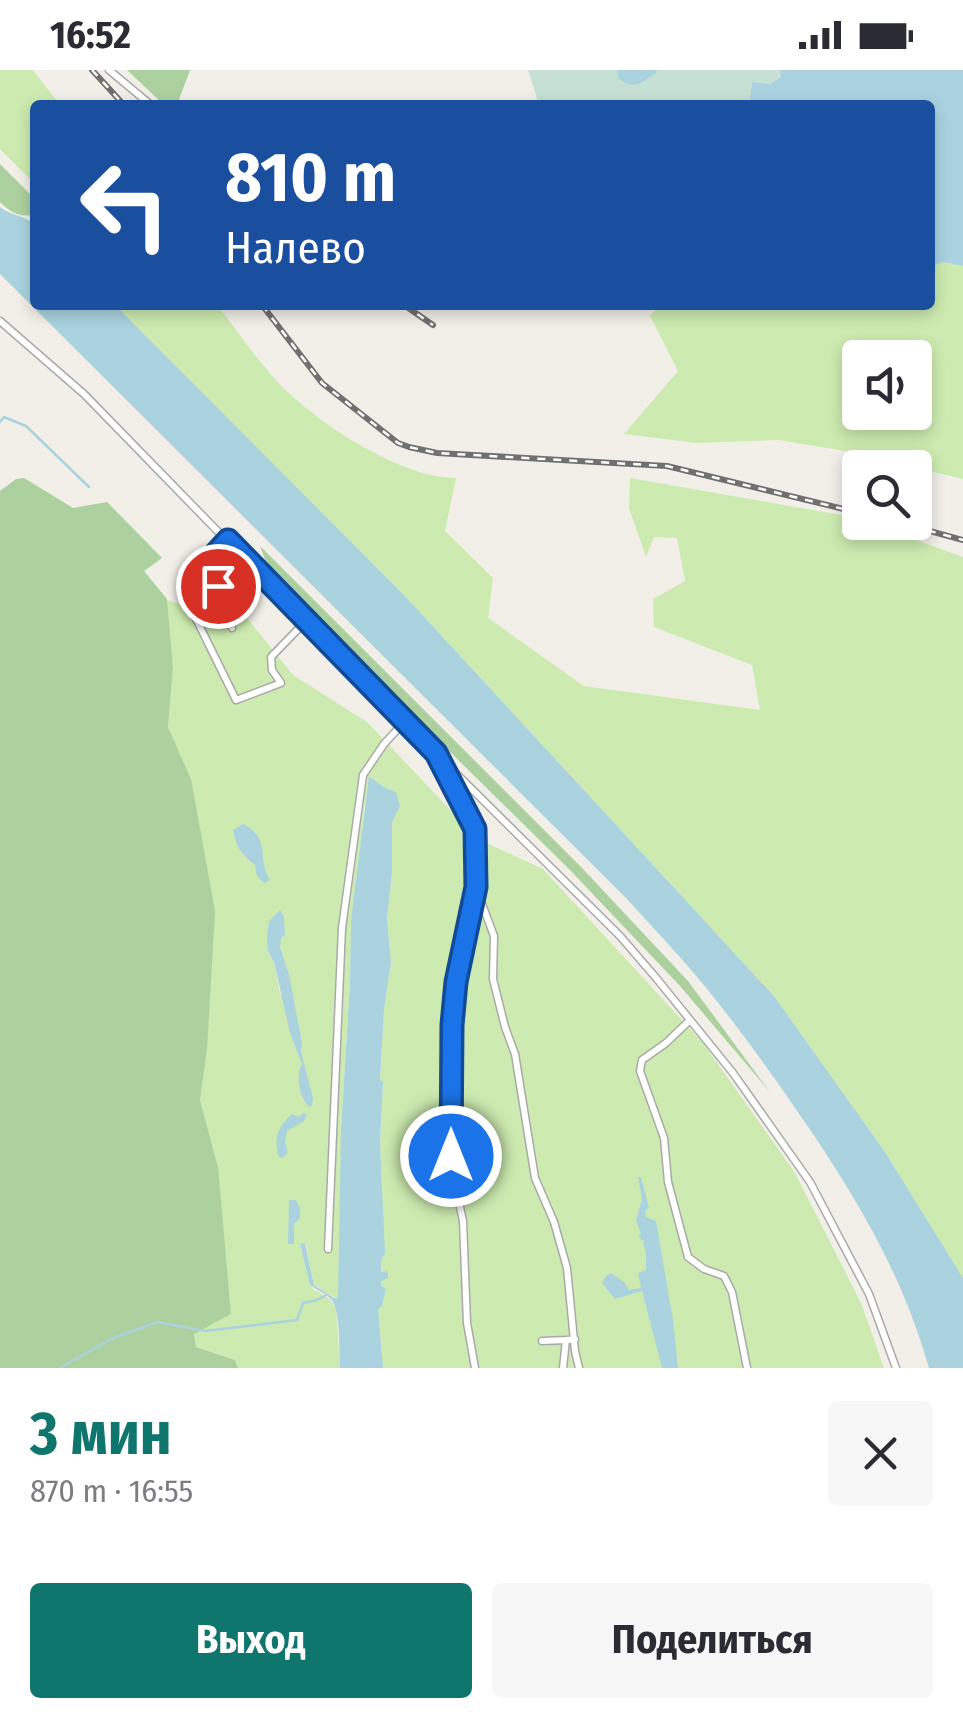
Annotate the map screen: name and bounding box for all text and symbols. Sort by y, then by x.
text: 16:52 [50,12,131,58]
text: 810 m [225,136,396,220]
icon: left [60,140,190,270]
text: Налево [225,221,366,275]
map controls [842,340,932,540]
button: sound [842,340,932,430]
button: search [842,450,932,540]
pin [176,544,261,629]
icon: arrive [191,559,246,614]
position arrow [399,1104,503,1208]
text: 3 мин [30,1398,172,1470]
button: close [828,1401,933,1506]
text: 870 m · 16:55 [30,1472,193,1510]
button: Выход [30,1583,472,1698]
button: Поделиться [492,1583,933,1698]

